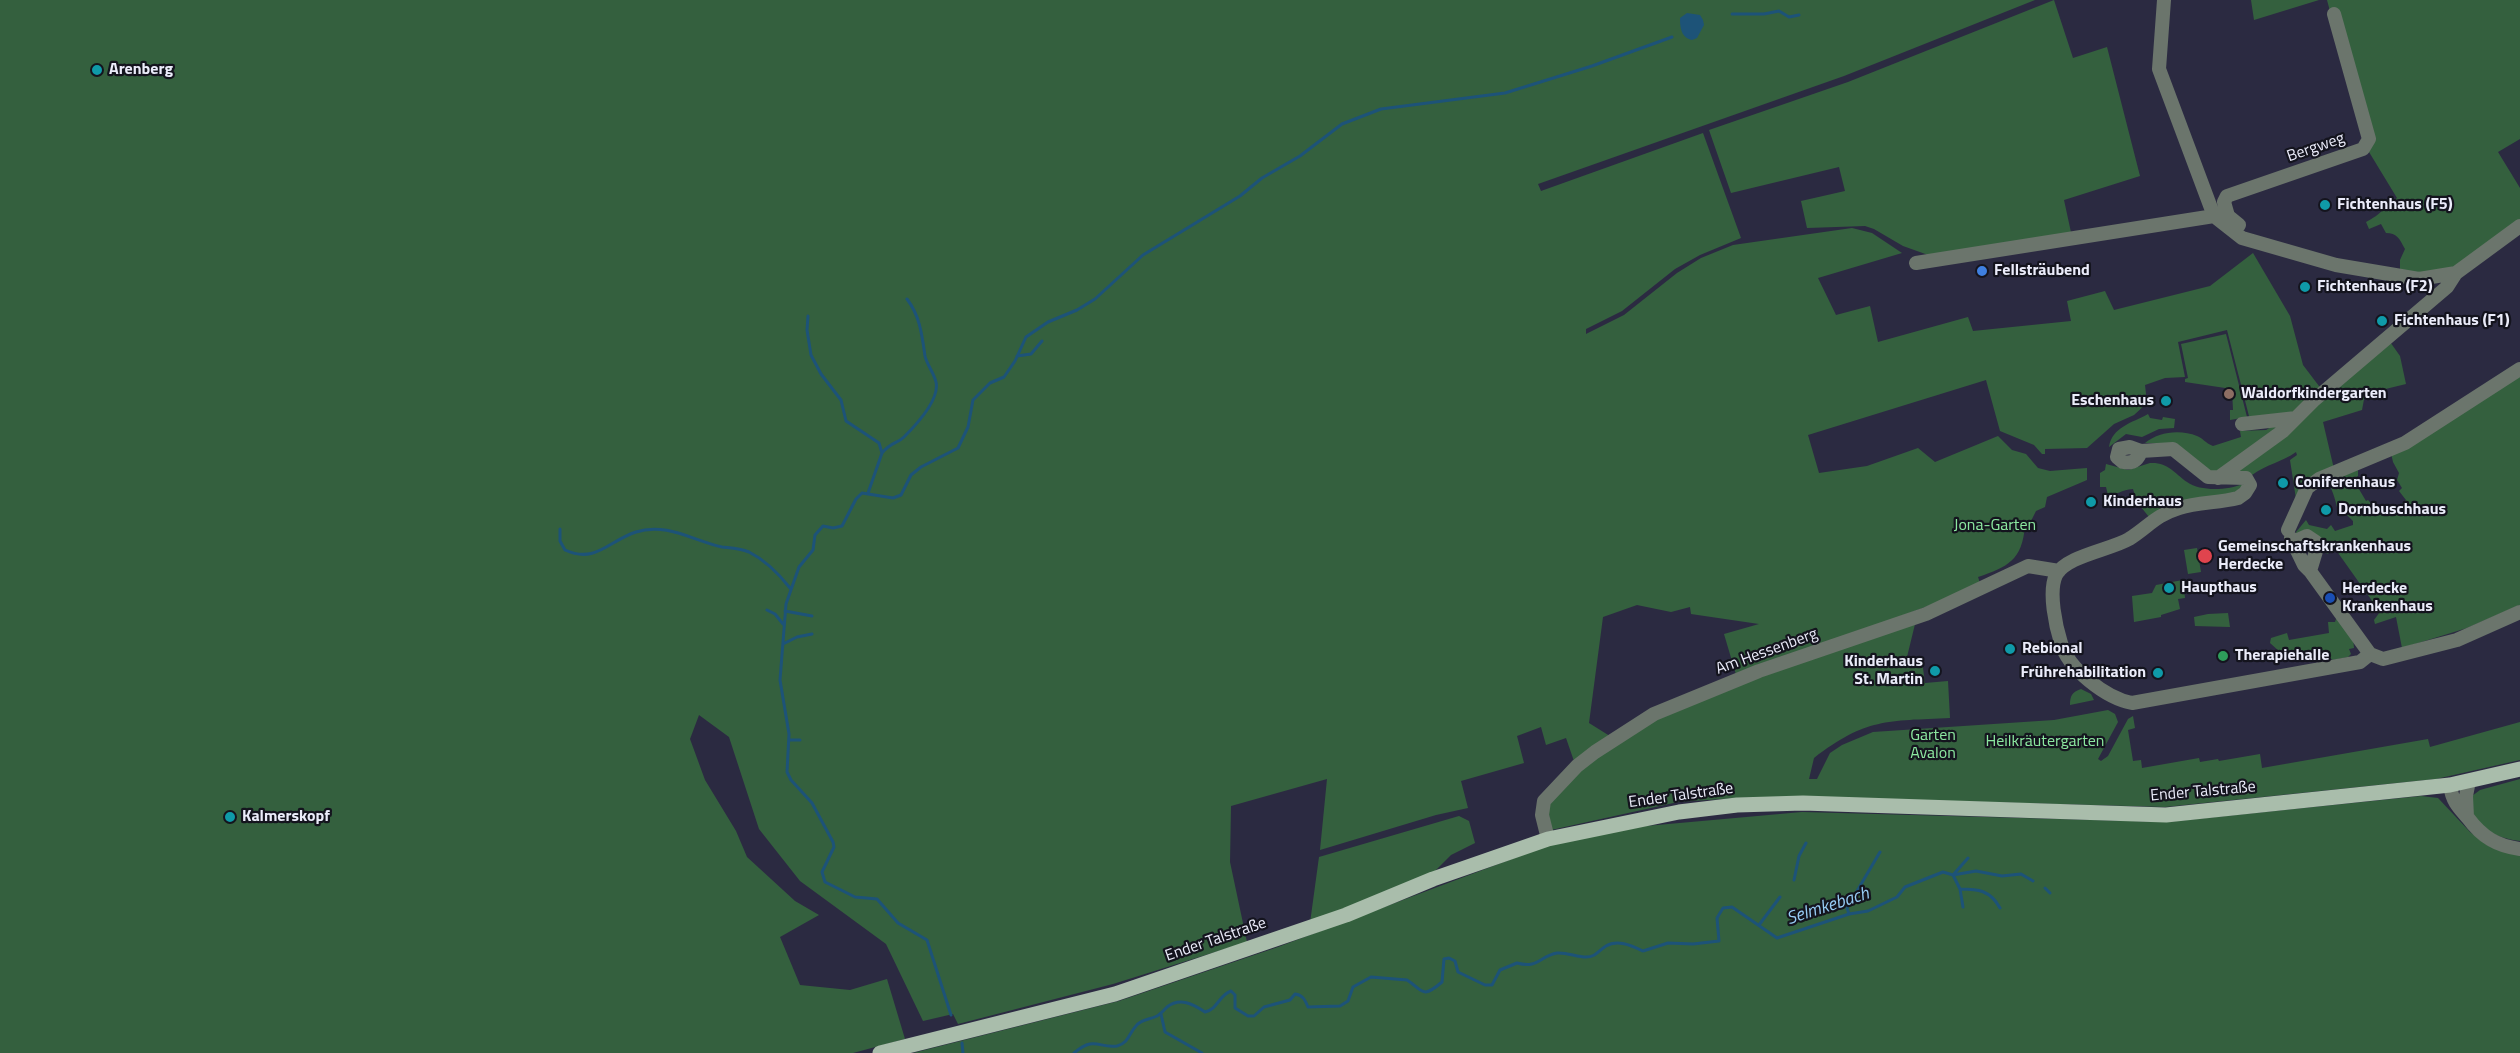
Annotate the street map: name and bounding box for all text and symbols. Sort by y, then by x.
place label: Arenberg [109,60,173,80]
marker: Arenberg [90,63,104,77]
street label: Bergweg [2285,129,2347,167]
place label: Fichtenhaus (F5) [2337,195,2453,215]
marker: Fichtenhaus (F5) [2318,198,2332,212]
place label: Fellsträubend [1994,261,2090,281]
marker: Fellsträubend [1975,264,1989,278]
place label: Fichtenhaus (F2) [2317,277,2433,297]
marker: Fichtenhaus (F2) [2298,280,2312,294]
place label: Fichtenhaus (F1) [2394,311,2510,331]
marker: Fichtenhaus (F1) [2375,314,2389,328]
place label: Waldorfkindergarten [2241,384,2387,404]
marker: Waldorfkindergarten [2222,387,2236,401]
place label: Eschenhaus [2071,391,2154,411]
marker: Eschenhaus [2159,394,2173,408]
place label: Coniferenhaus [2295,473,2395,493]
marker: Coniferenhaus [2276,476,2290,490]
place label: Kinderhaus [2103,492,2182,512]
marker: Kinderhaus [2084,495,2098,509]
place label: Dornbuschhaus [2338,500,2446,520]
marker: Dornbuschhaus [2319,503,2333,517]
park label: Jona-Garten [1954,516,2036,536]
place label: Gemeinschaftskrankenhaus Herdecke [2218,537,2411,575]
marker: Gemeinschaftskrankenhaus Herdecke [2196,547,2214,565]
place label: Haupthaus [2181,578,2257,598]
place label: Herdecke Krankenhaus [2342,579,2433,617]
marker: Haupthaus [2162,581,2176,595]
marker: Herdecke Krankenhaus [2323,591,2337,605]
street label: Am Hessenberg [1713,625,1821,679]
place label: Rebional [2022,639,2083,659]
marker: Rebional [2003,642,2017,656]
place label: Therapiehalle [2235,646,2329,666]
marker: Therapiehalle [2216,649,2230,663]
place label: Kinderhaus St. Martin [1844,652,1923,690]
place label: Frührehabilitation [2020,663,2146,683]
marker: Kinderhaus St. Martin [1928,664,1942,678]
marker: Frührehabilitation [2151,666,2165,680]
park label: Garten Avalon [1910,726,1956,764]
park label: Heilkräutergarten [1986,732,2104,752]
street label: Ender Talstraße [2150,778,2256,806]
street label: Ender Talstraße [1627,779,1735,813]
place label: Kalmerskopf [242,807,330,827]
marker: Kalmerskopf [223,810,237,824]
water label: Selmkebach [1784,884,1872,930]
street label: Ender Talstraße [1163,914,1269,966]

